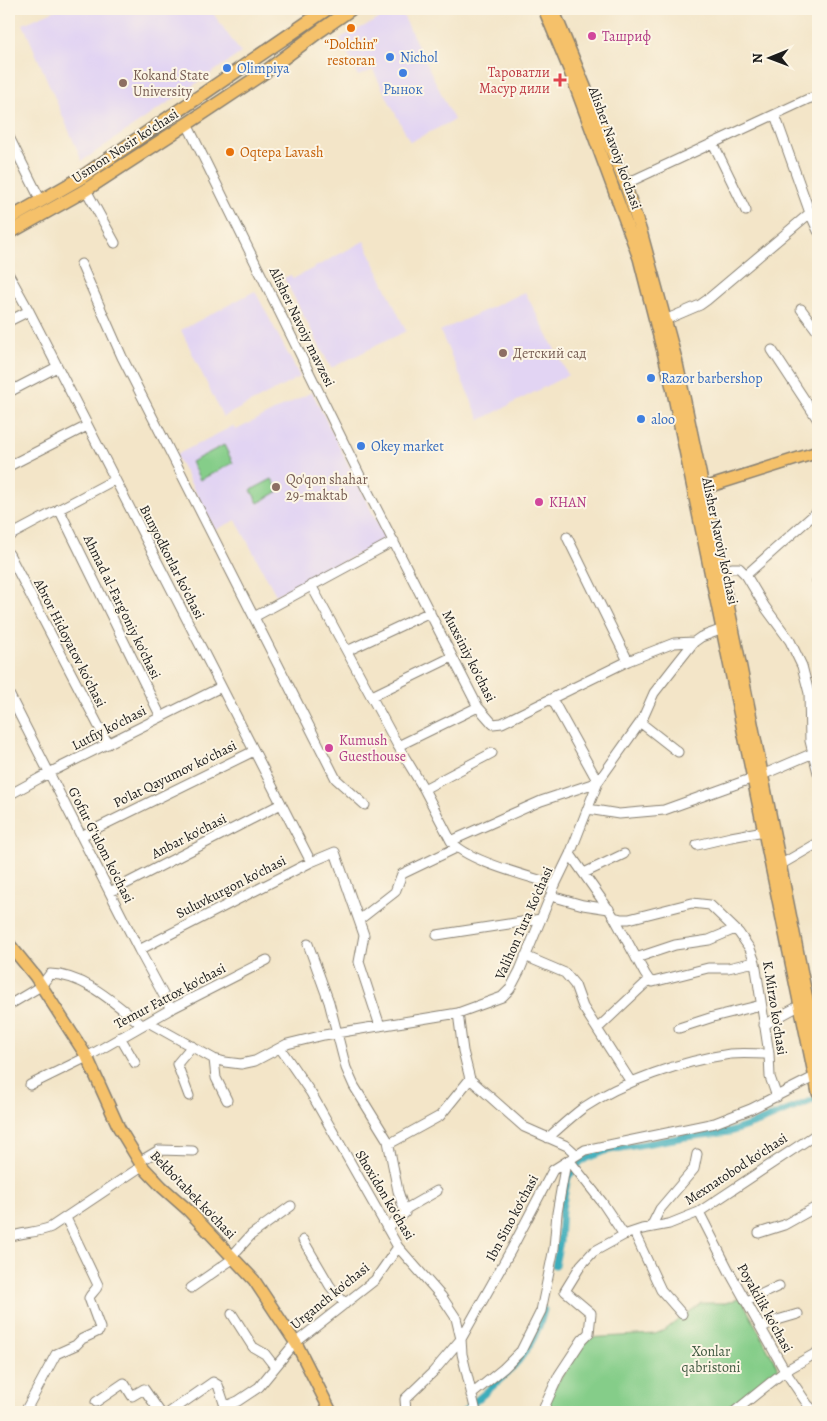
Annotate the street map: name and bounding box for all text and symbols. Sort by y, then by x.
marker: “Dolchin” restoran [345,22,357,34]
place label: Ташриф [602,27,651,46]
marker: Ташриф [586,30,598,42]
north arrow [744,32,794,82]
place label: “Dolchin” restoran [324,35,378,70]
place label: Nichol [400,48,438,67]
marker: Nichol [384,51,396,63]
text: N [748,53,767,63]
place label: Olimpiya [237,59,290,78]
marker: Olimpiya [221,62,233,74]
place label: Тароватли Масур дили [479,63,550,98]
place label: Kokand State University [133,66,209,101]
marker: Рынок [397,67,409,79]
marker: Тароватли Масур дили [554,74,566,86]
marker: Kokand State University [117,77,129,89]
place label: Рынок [383,80,423,99]
street label: Alisher Navoiy ko'chasi [584,83,646,212]
street label: Usmon Nosir ko'chasi [68,104,182,188]
place label: Oqtepa Lavash [240,143,324,162]
marker: Oqtepa Lavash [224,146,236,158]
street label: Alisher Navoiy mavzesi [264,263,339,390]
place label: Детский сад [513,344,586,363]
marker: Детский сад [497,347,509,359]
place label: Razor barbershop [661,369,763,388]
marker: Razor barbershop [645,372,657,384]
place label: aloo [651,410,675,429]
marker: aloo [635,413,647,425]
place label: Okey market [371,437,444,456]
marker: Okey market [355,440,367,452]
place label: Qo'qon shahar 29-maktab [286,470,369,505]
street label: Alisher Navoiy ko'chasi [697,475,743,606]
marker: Qo'qon shahar 29-maktab [270,481,282,493]
place label: KHAN [549,493,586,512]
marker: KHAN [533,496,545,508]
street label: Bunyodkorlar ko'chasi [135,502,209,622]
street label: Ahmad al-Farg'oniy ko'chasi [78,531,165,682]
street label: Abror Hidoyatov ko'chasi [29,575,111,710]
street label: Muxsiniy ko'chasi [438,607,500,705]
street label: Lutfiy ko'chasi [68,701,150,755]
place label: Kumush Guesthouse [339,731,406,766]
street label: Po'lat Qayumov ko'chasi [110,736,240,812]
marker: Kumush Guesthouse [323,742,335,754]
street label: G'ofur G'ulom ko'chasi [63,784,139,906]
street label: Anbar ko'chasi [147,809,230,864]
street label: Suluvkurgon ko'chasi [173,851,289,923]
street label: Valihon Tura Ko'chasi [490,863,558,984]
street label: Temur Fattox ko'chasi [111,959,229,1033]
street label: K.Mirzo ko'chasi [758,960,792,1056]
street label: Mexnatobod ko'chasi [681,1129,791,1209]
street label: Shoxidon ko'chasi [351,1146,419,1244]
street label: Bekbo'tabek ko'chasi [146,1147,240,1243]
street label: Ibn Sino ko‘chasi [481,1171,543,1265]
street label: Urganch ko'chasi [286,1258,374,1334]
street label: Poyakilik ko'chasi [733,1260,797,1356]
park label: Xonlar qabristoni [681,1342,741,1377]

